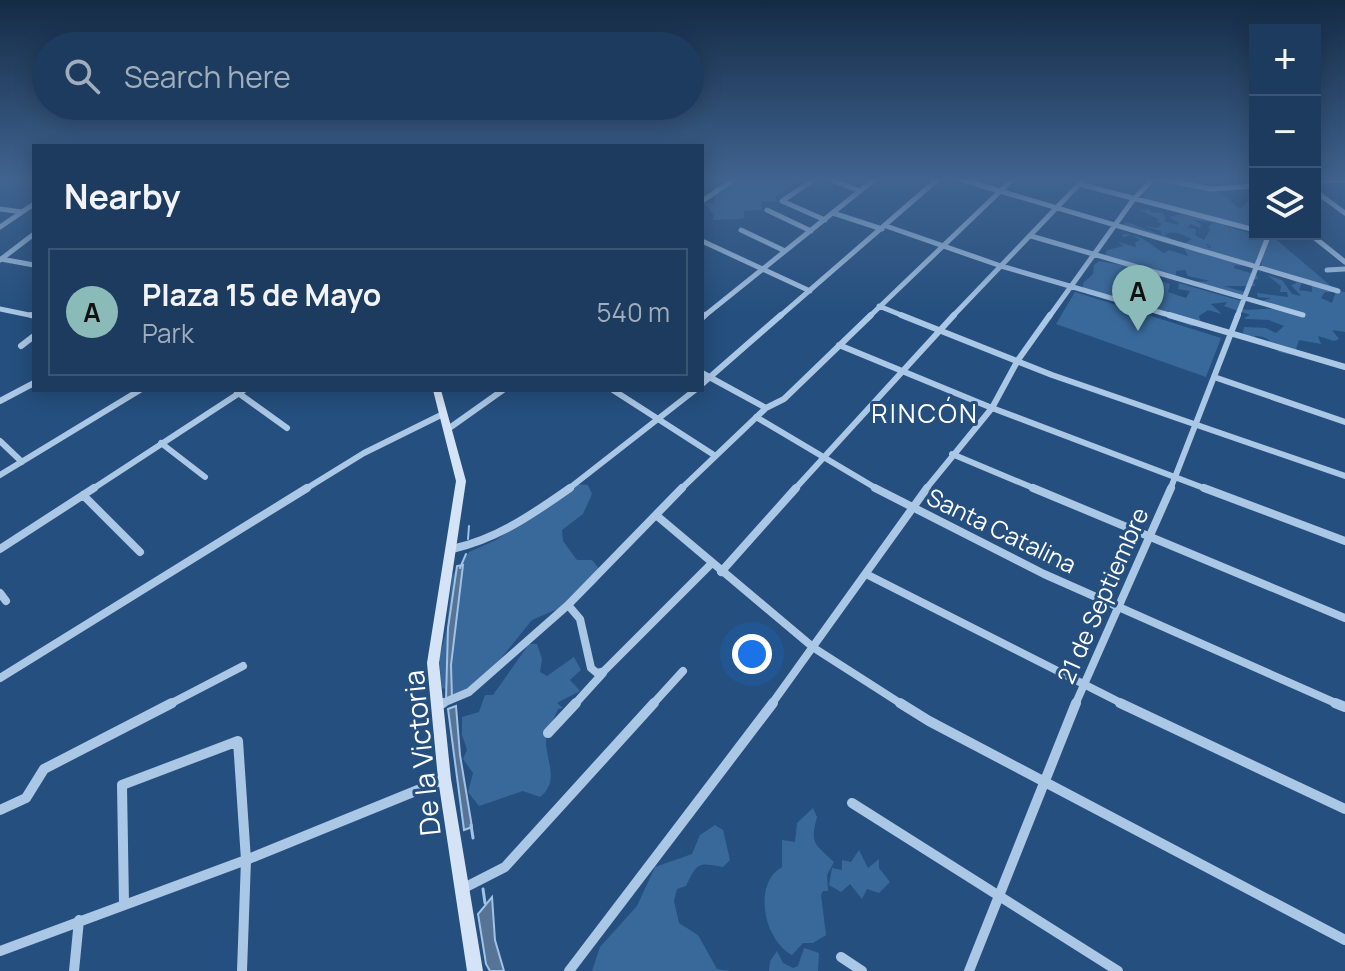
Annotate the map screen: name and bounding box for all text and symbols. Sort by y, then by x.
map controls [1249,24,1321,240]
button: + [1249,24,1321,96]
search box [32,32,704,120]
icon: search [60,54,104,98]
text: Search here [124,56,291,97]
button: − [1249,96,1321,168]
button: layers [1249,168,1321,240]
text: Nearby [64,173,180,219]
pin: A [1112,265,1164,331]
text: Plaza 15 de Mayo [142,274,381,315]
text: A [83,294,101,330]
text: 540 m [597,294,670,330]
text: Park [142,315,194,351]
district label: RINCÓN [871,395,979,431]
street label: Santa Catalina [922,480,1082,580]
street label: 21 de Septiembre [1048,502,1156,688]
your location [732,634,772,674]
street label: De la Victoria [393,668,449,838]

